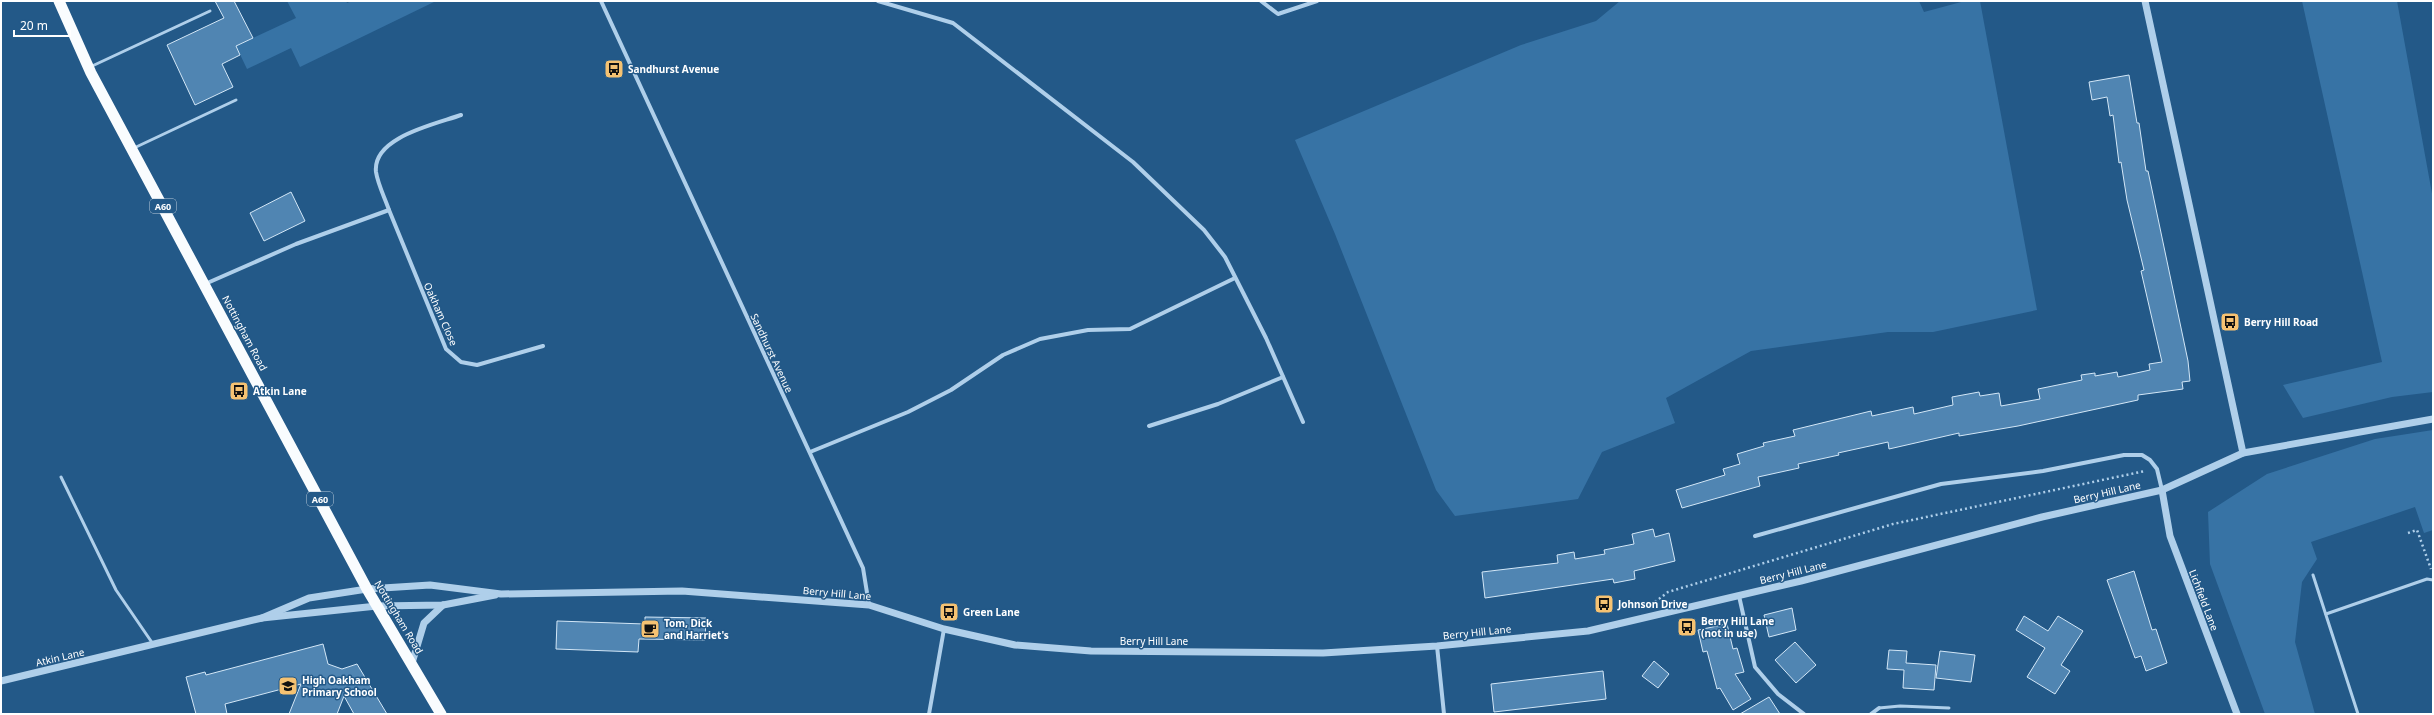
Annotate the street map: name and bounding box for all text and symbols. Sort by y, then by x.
scale bar [14,12,70,38]
text: 20 m [20,17,48,34]
bus stop icon: Sandhurst Avenue [603,58,625,80]
place label: Sandhurst Avenue [628,62,719,76]
road number: A60 [150,199,176,213]
street label: Oakham Close [421,280,461,348]
street label: Nottingham Road [219,293,271,373]
street label: Sandhurst Avenue [747,311,797,395]
bus stop icon: Berry Hill Road [2219,311,2241,333]
place label: Berry Hill Road [2244,315,2318,329]
bus stop icon: Atkin Lane [228,380,250,402]
place label: Atkin Lane [253,384,307,398]
street label: Berry Hill Lane [2072,477,2142,507]
road number: A60 [307,492,333,506]
street label: Berry Hill Lane [1758,557,1828,587]
street label: Lichfield Lane [2186,567,2222,633]
street label: Nottingham Road [371,578,427,656]
street label: Berry Hill Lane [802,583,872,603]
bus stop icon: Johnson Drive [1593,593,1615,615]
place label: Johnson Drive [1617,597,1687,611]
bus stop icon: Green Lane [938,601,960,623]
place label: Green Lane [963,605,1020,619]
place label: Berry Hill Lane (not in use) [1701,614,1774,640]
place label: Tom, Dick and Harriet's [664,616,729,642]
bus stop icon: Berry Hill Lane (not in use) [1676,616,1698,638]
cafe icon: Tom, Dick and Harriet's [639,618,661,640]
street label: Berry Hill Lane [1442,621,1512,643]
street label: Berry Hill Lane [1120,634,1189,648]
street label: Atkin Lane [34,645,86,669]
place label: High Oakham Primary School [302,673,377,699]
school or university icon: High Oakham Primary School [277,675,299,697]

